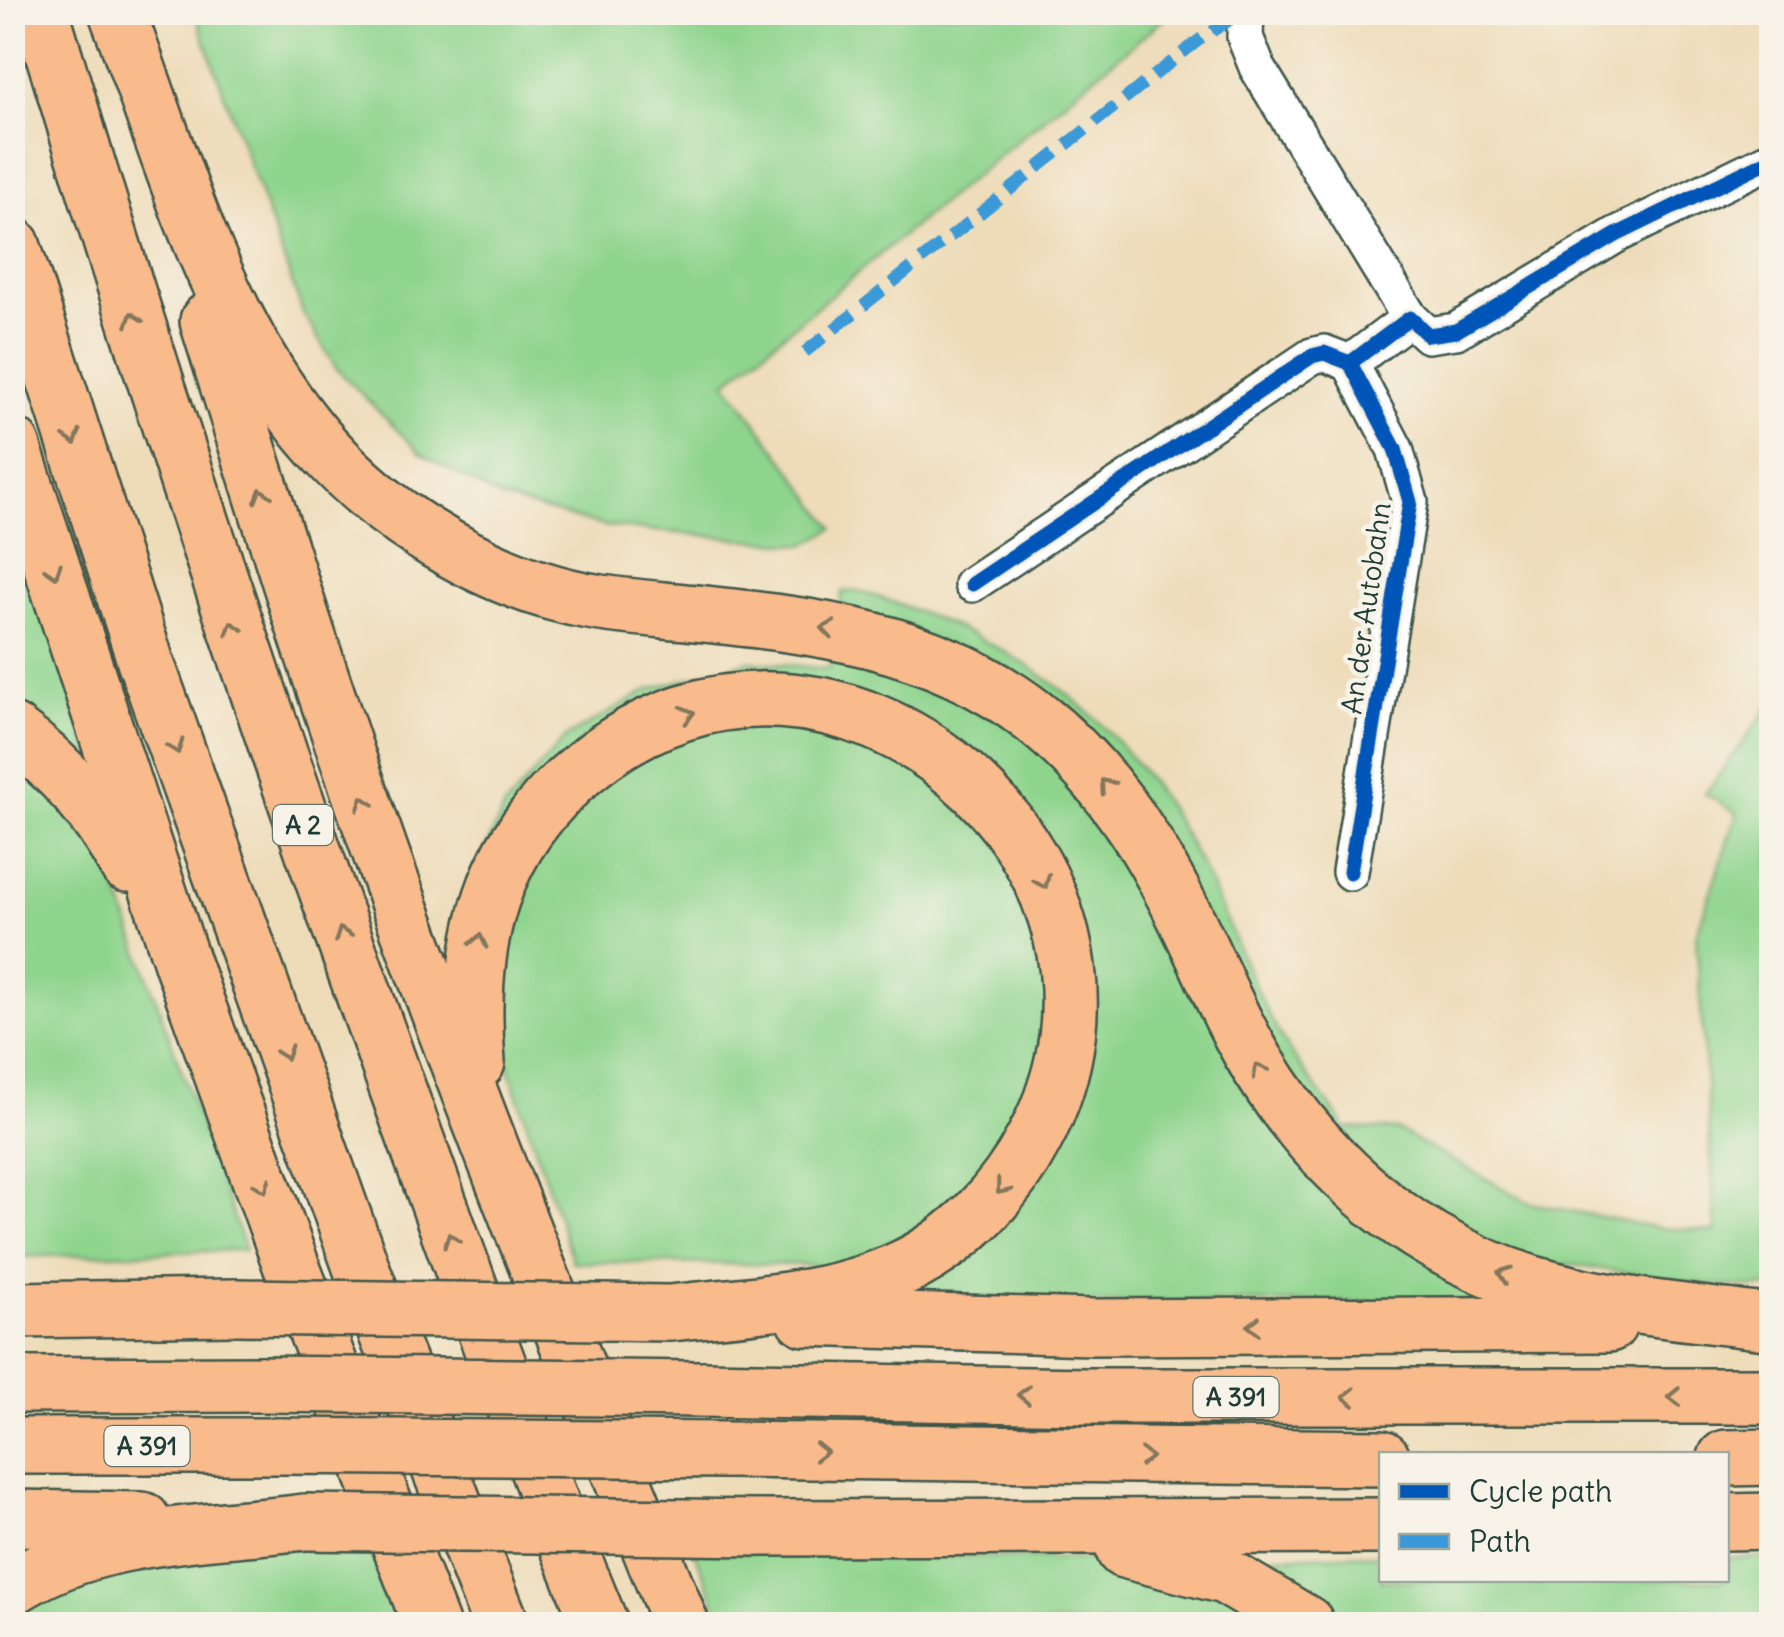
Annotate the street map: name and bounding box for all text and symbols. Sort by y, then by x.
one-way arrow [124,311,144,328]
one-way arrow [62,429,82,446]
one-way arrow [254,487,274,504]
street label: An der Autobahn [1333,500,1399,716]
one-way arrow [42,562,62,579]
one-way arrow [820,619,837,640]
one-way arrow [225,620,245,637]
one-way arrow [679,705,696,726]
one-way arrow [164,737,185,754]
one-way arrow [1099,778,1117,797]
one-way arrow [356,796,376,813]
road number: A 2 [273,805,333,845]
one-way arrow [1031,872,1051,890]
one-way arrow [333,926,354,943]
one-way arrow [467,933,488,950]
one-way arrow [273,1043,294,1060]
one-way arrow [1252,1062,1272,1080]
one-way arrow [251,1176,272,1193]
one-way arrow [996,1177,1014,1195]
one-way arrow [443,1232,463,1250]
one-way arrow [1497,1265,1514,1286]
one-way arrow [1246,1315,1262,1337]
road number: A 391 [1194,1377,1278,1417]
one-way arrow [1016,1384,1032,1406]
one-way arrow [1341,1386,1356,1408]
one-way arrow [1666,1386,1682,1408]
road number: A 391 [104,1426,190,1466]
one-way arrow [814,1441,830,1463]
one-way arrow [1140,1446,1155,1468]
legend [1379,1452,1729,1582]
text: Cycle path [1469,1472,1612,1510]
text: Path [1469,1522,1531,1560]

